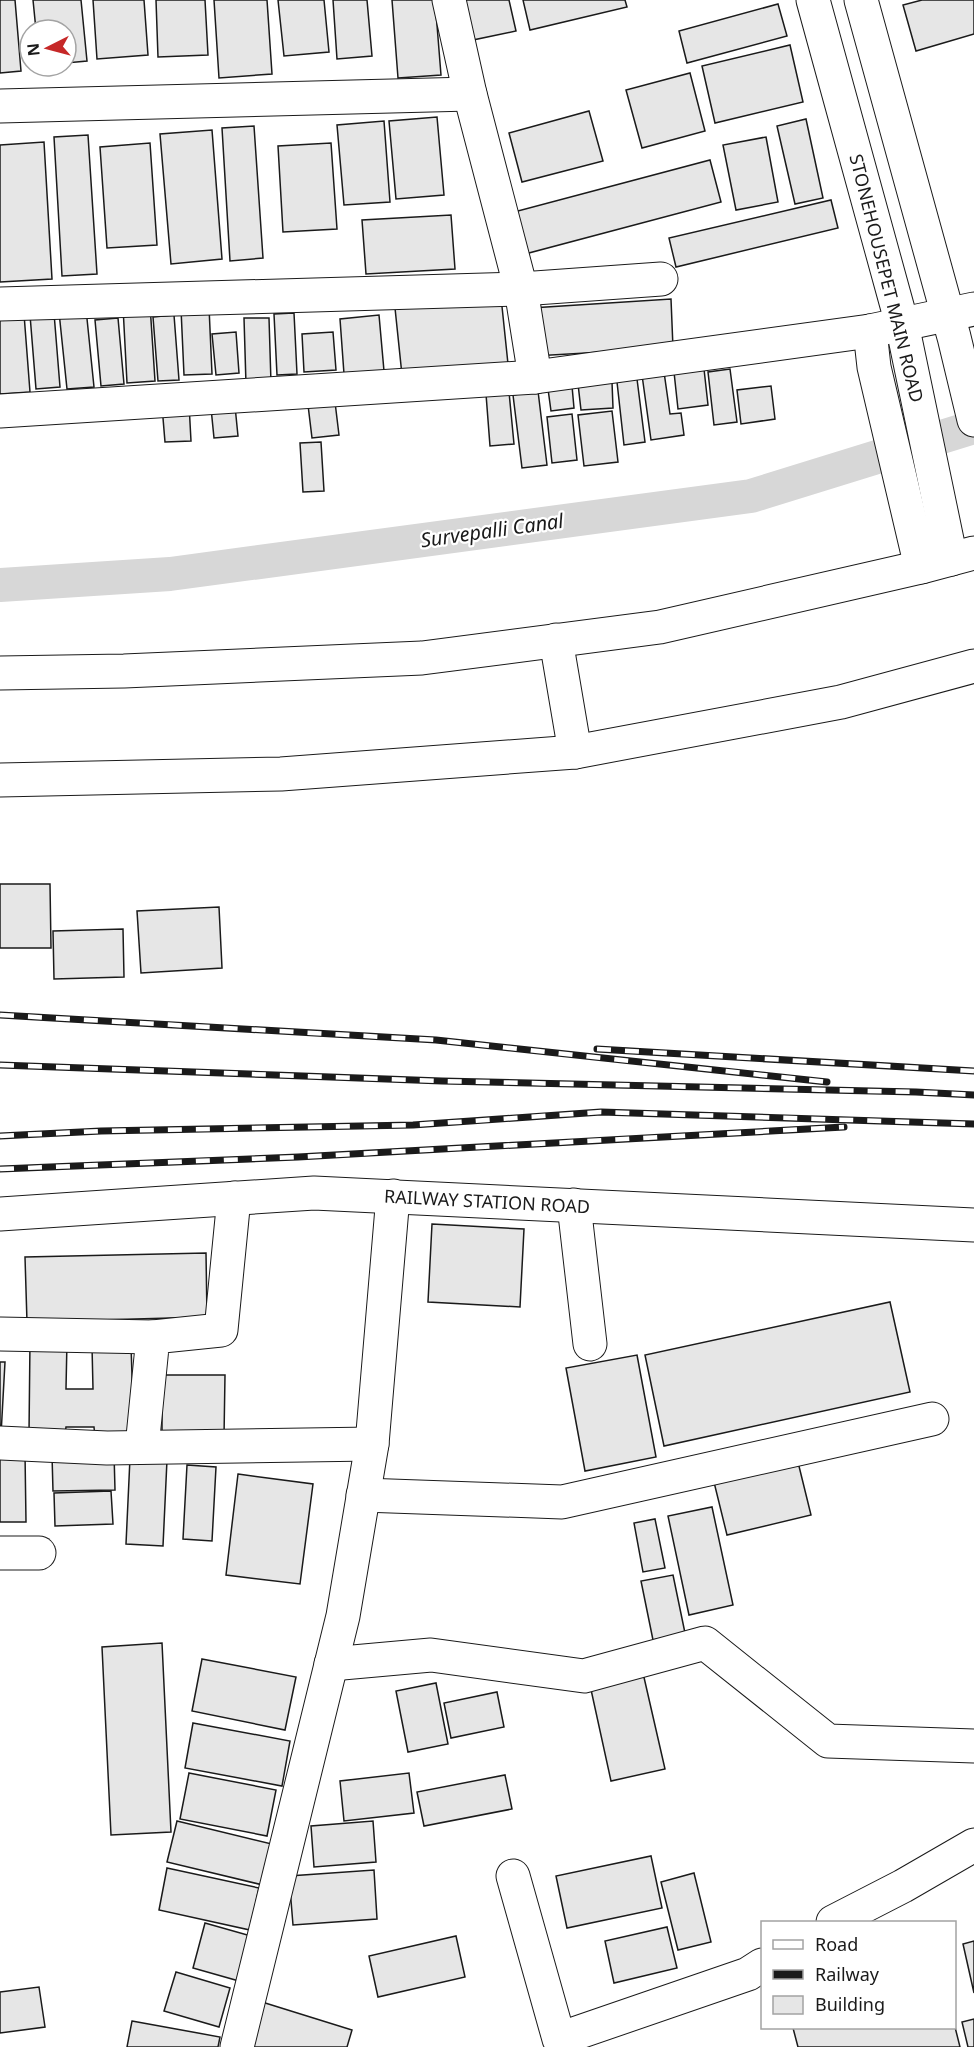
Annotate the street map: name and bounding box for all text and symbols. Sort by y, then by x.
north arrow [18,18,78,78]
text: N [21,42,45,57]
street label: STONEHOUSEPET MAIN ROAD [844,151,930,405]
water label: Survepalli Canal [419,507,566,553]
street label: RAILWAY STATION ROAD [383,1184,591,1218]
legend [761,1921,956,2029]
text: Road [815,1932,858,1956]
text: Railway [815,1962,880,1986]
text: Building [815,1992,885,2016]

